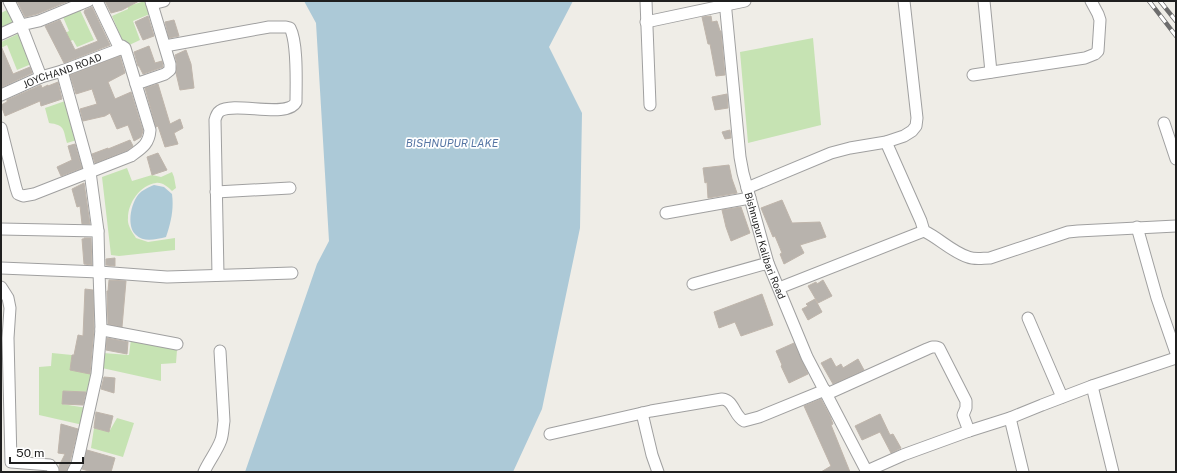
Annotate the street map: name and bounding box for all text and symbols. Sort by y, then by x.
street label: JOYCHAND ROAD [21,51,103,90]
water label: BISHNUPUR LAKE [406,137,499,149]
street label: Bishnupur Kalibari Road [743,191,788,301]
scale bar [10,439,83,465]
text: 50 m [16,446,44,460]

